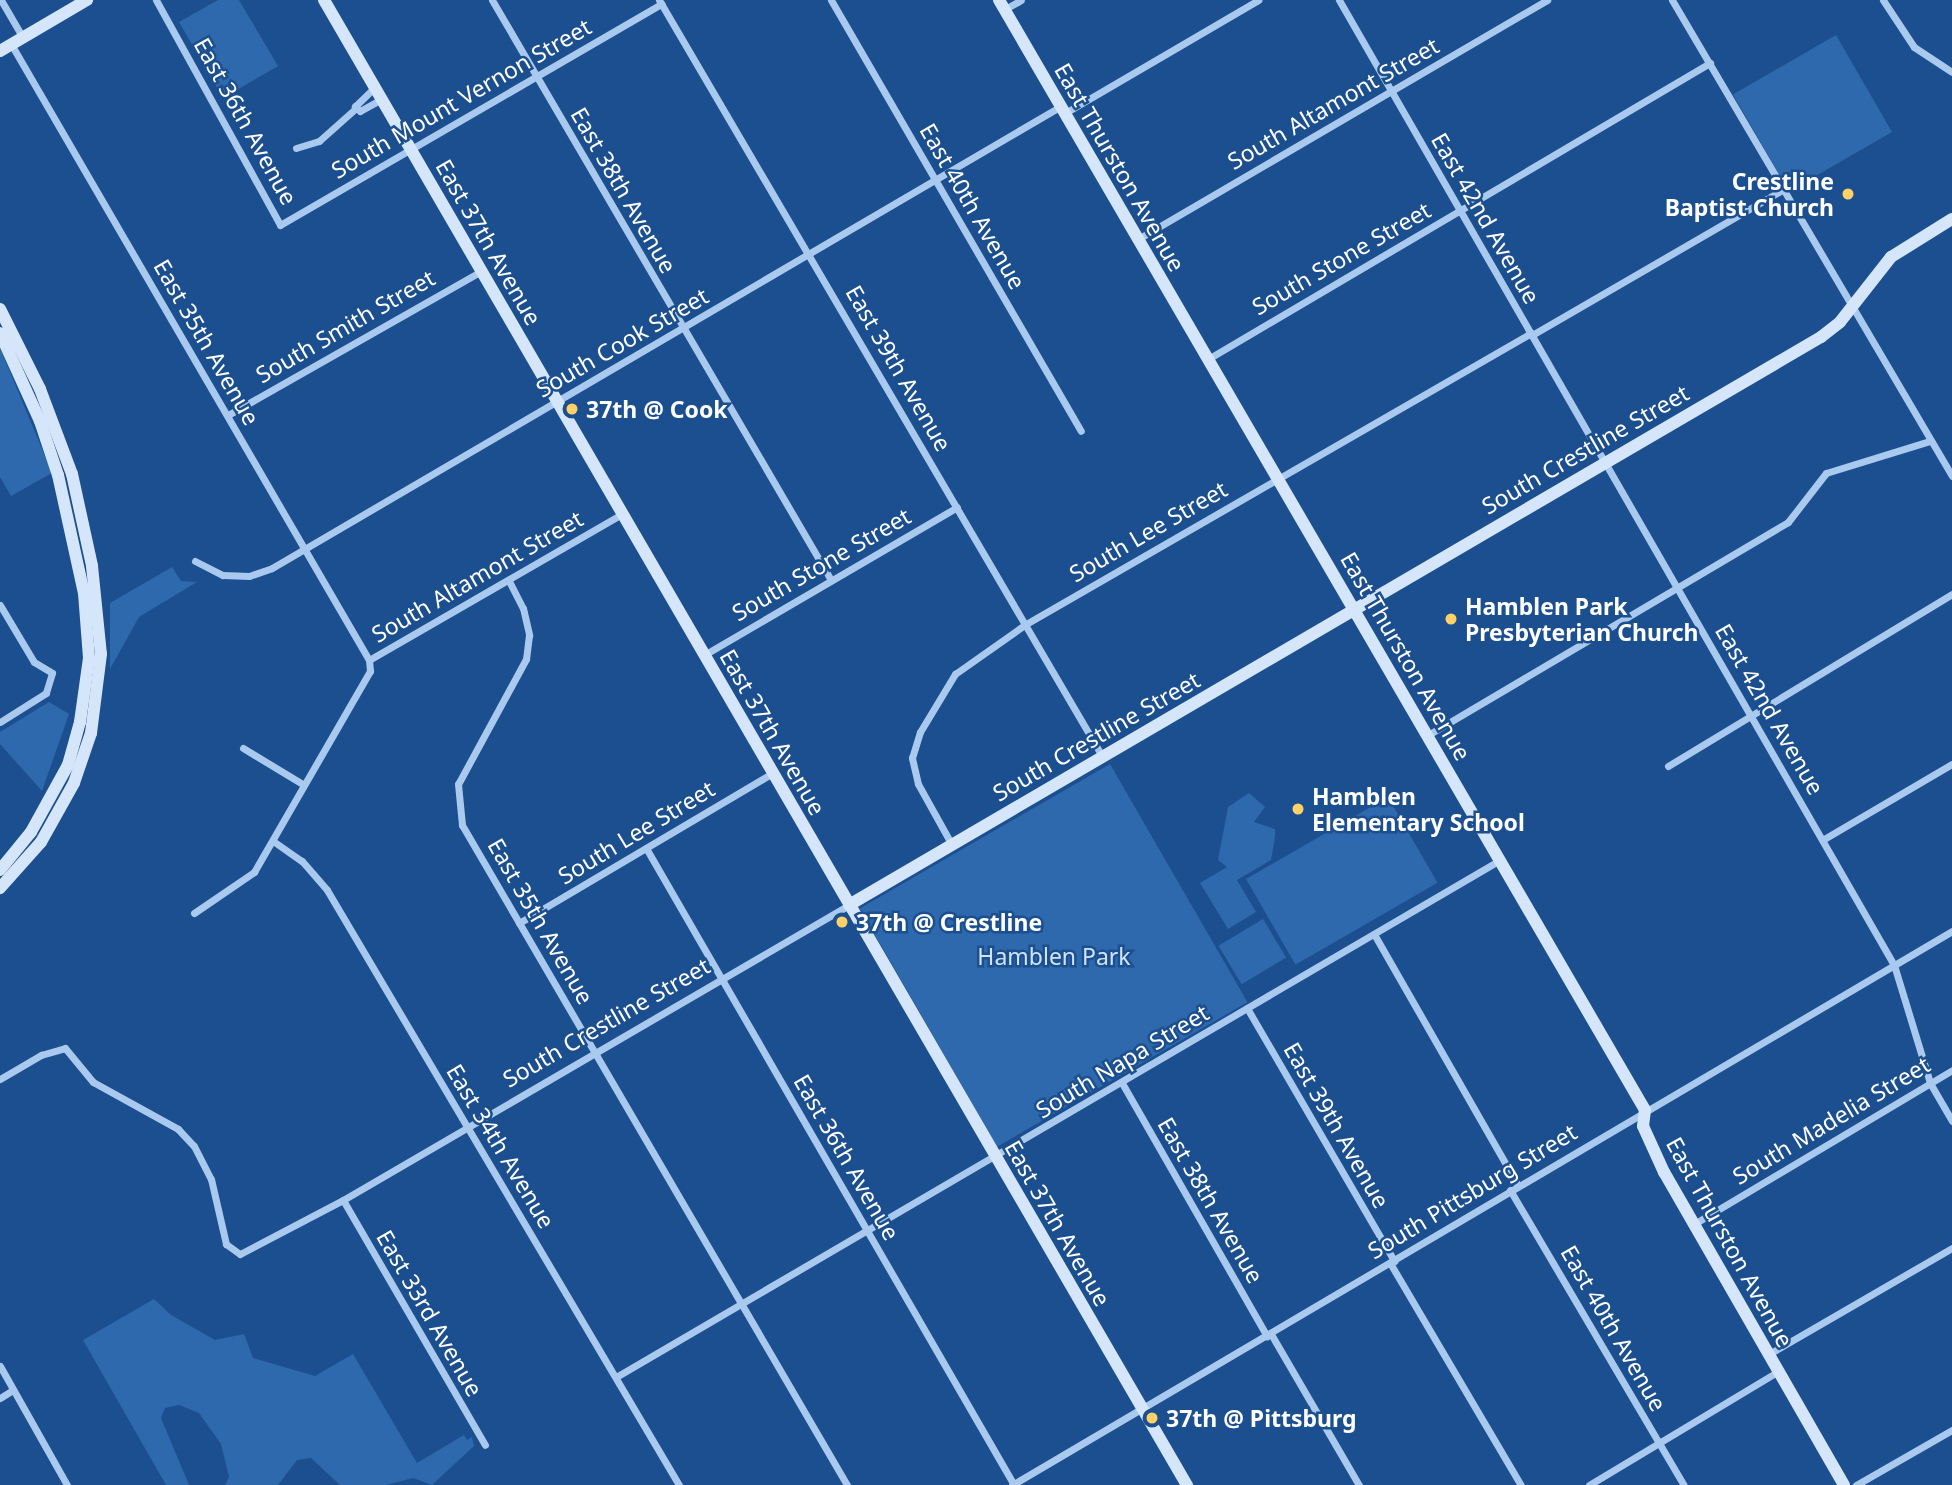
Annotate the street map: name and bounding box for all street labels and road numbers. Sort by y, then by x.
street label: South Mount Vernon Street [326,12,596,184]
street label: South Altamont Street [1223,31,1443,175]
street label: East 36th Avenue [189,33,303,209]
street label: East Thurston Avenue [1049,58,1191,276]
street label: East 38th Avenue [565,102,683,278]
street label: East 40th Avenue [914,118,1032,294]
street label: East 42nd Avenue [1426,128,1546,308]
street label: East 37th Avenue [430,154,548,330]
street label: South Stone Street [1247,196,1435,320]
street label: East 35th Avenue [148,254,266,430]
street label: South Smith Street [251,264,439,388]
street label: East 39th Avenue [840,280,958,456]
street label: South Cook Street [531,282,713,402]
street label: South Crestline Street [1477,378,1693,520]
street label: South Lee Street [1064,475,1232,587]
street label: South Stone Street [727,502,915,626]
street label: South Altamont Street [367,504,587,648]
street label: East Thurston Avenue [1335,547,1477,765]
street label: East 42nd Avenue [1710,619,1830,799]
street label: East 37th Avenue [714,644,832,820]
street label: South Crestline Street [988,665,1204,807]
street label: South Lee Street [553,774,719,890]
street label: East 35th Avenue [482,833,600,1009]
street label: South Crestline Street [498,951,714,1093]
street label: South Napa Street [1031,998,1213,1124]
street label: East 39th Avenue [1278,1037,1396,1213]
street label: South Madelia Street [1727,1050,1935,1190]
street label: East 34th Avenue [441,1059,561,1233]
street label: East 36th Avenue [788,1069,906,1245]
street label: East 38th Avenue [1152,1112,1270,1288]
street label: South Pittsburg Street [1363,1118,1581,1264]
street label: East Thurston Avenue [1661,1132,1799,1352]
street label: East 37th Avenue [999,1135,1117,1311]
street label: East 33rd Avenue [371,1225,489,1401]
street label: East 40th Avenue [1555,1240,1673,1416]

